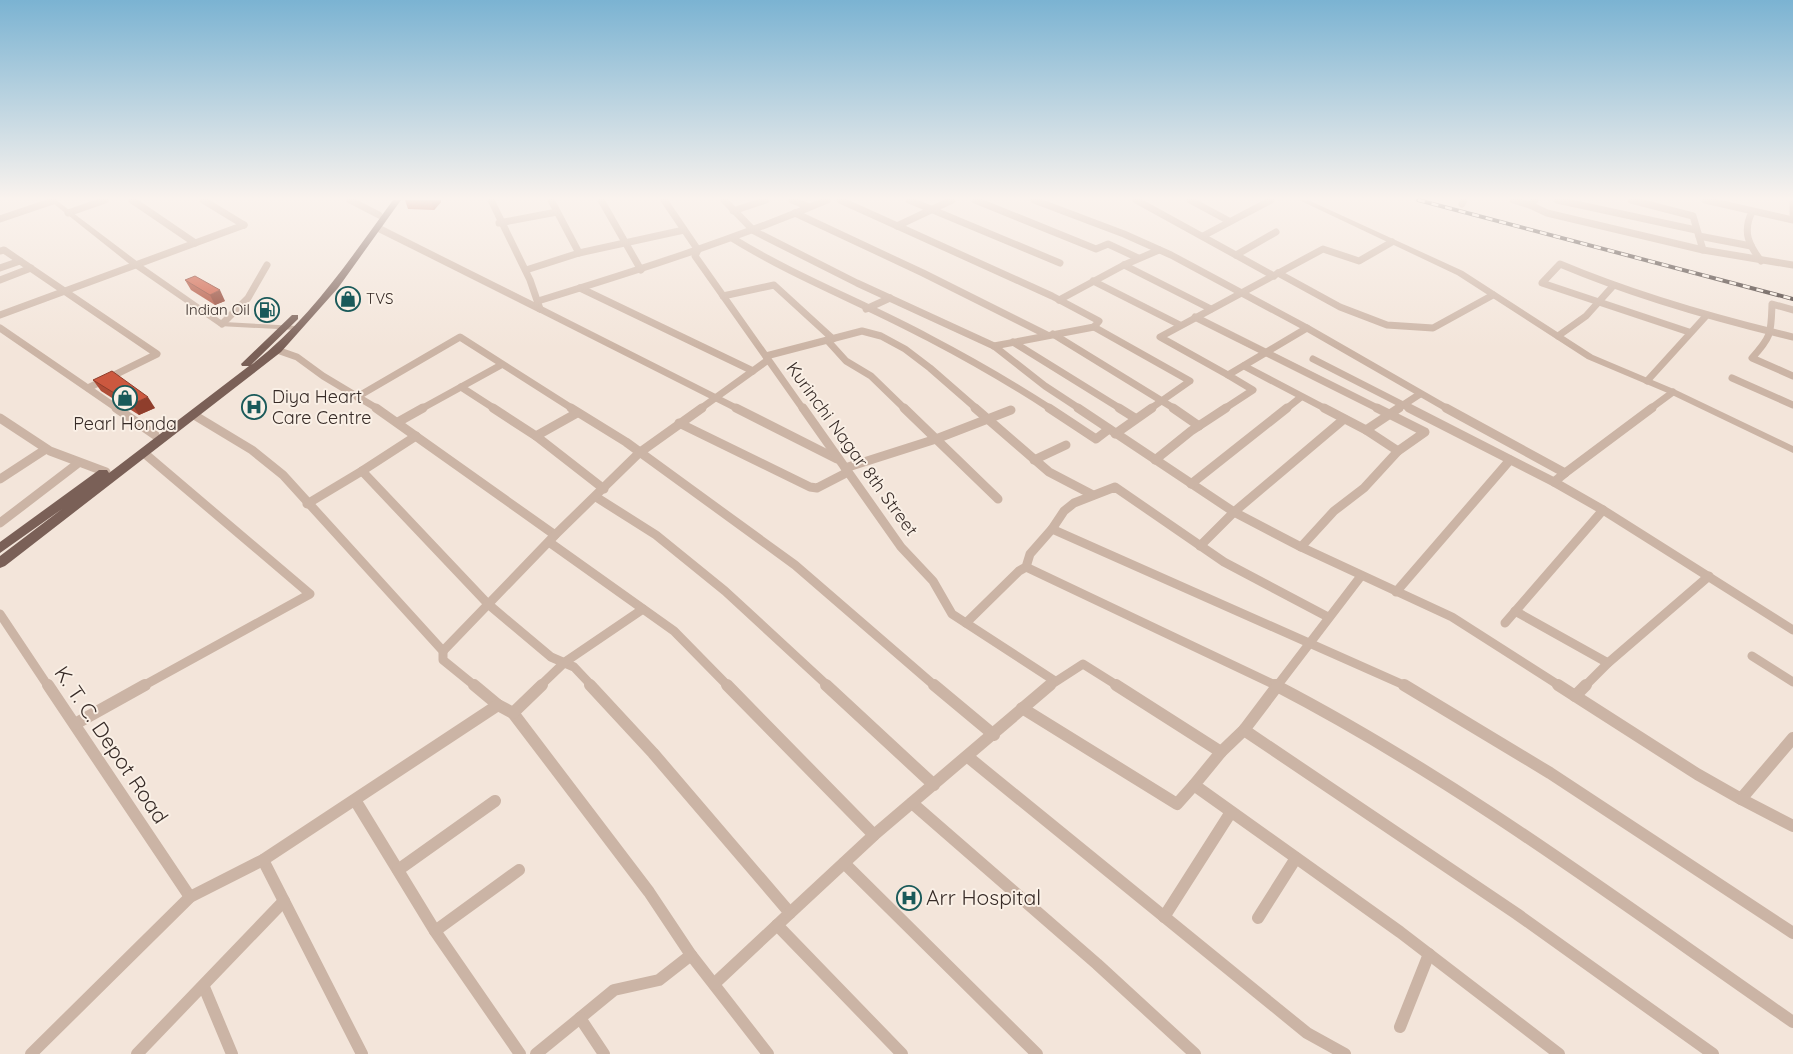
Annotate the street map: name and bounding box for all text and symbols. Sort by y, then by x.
shop icon: TVS [335,286,361,312]
place label: TVS [366,289,393,308]
fuel station icon: Indian Oil [254,297,280,323]
place label: Indian Oil [185,300,250,319]
street label: Kurinchi Nagar 8th Street [781,357,923,540]
shop icon: Pearl Honda [112,385,138,411]
place label: Diya Heart Care Centre [272,385,371,429]
hospital icon: Diya Heart Care Centre [241,394,267,420]
place label: Pearl Honda [73,412,177,435]
street label: K. T. C. Depot Road [49,661,174,828]
place label: Arr Hospital [926,884,1041,910]
hospital icon: Arr Hospital [896,885,922,911]

